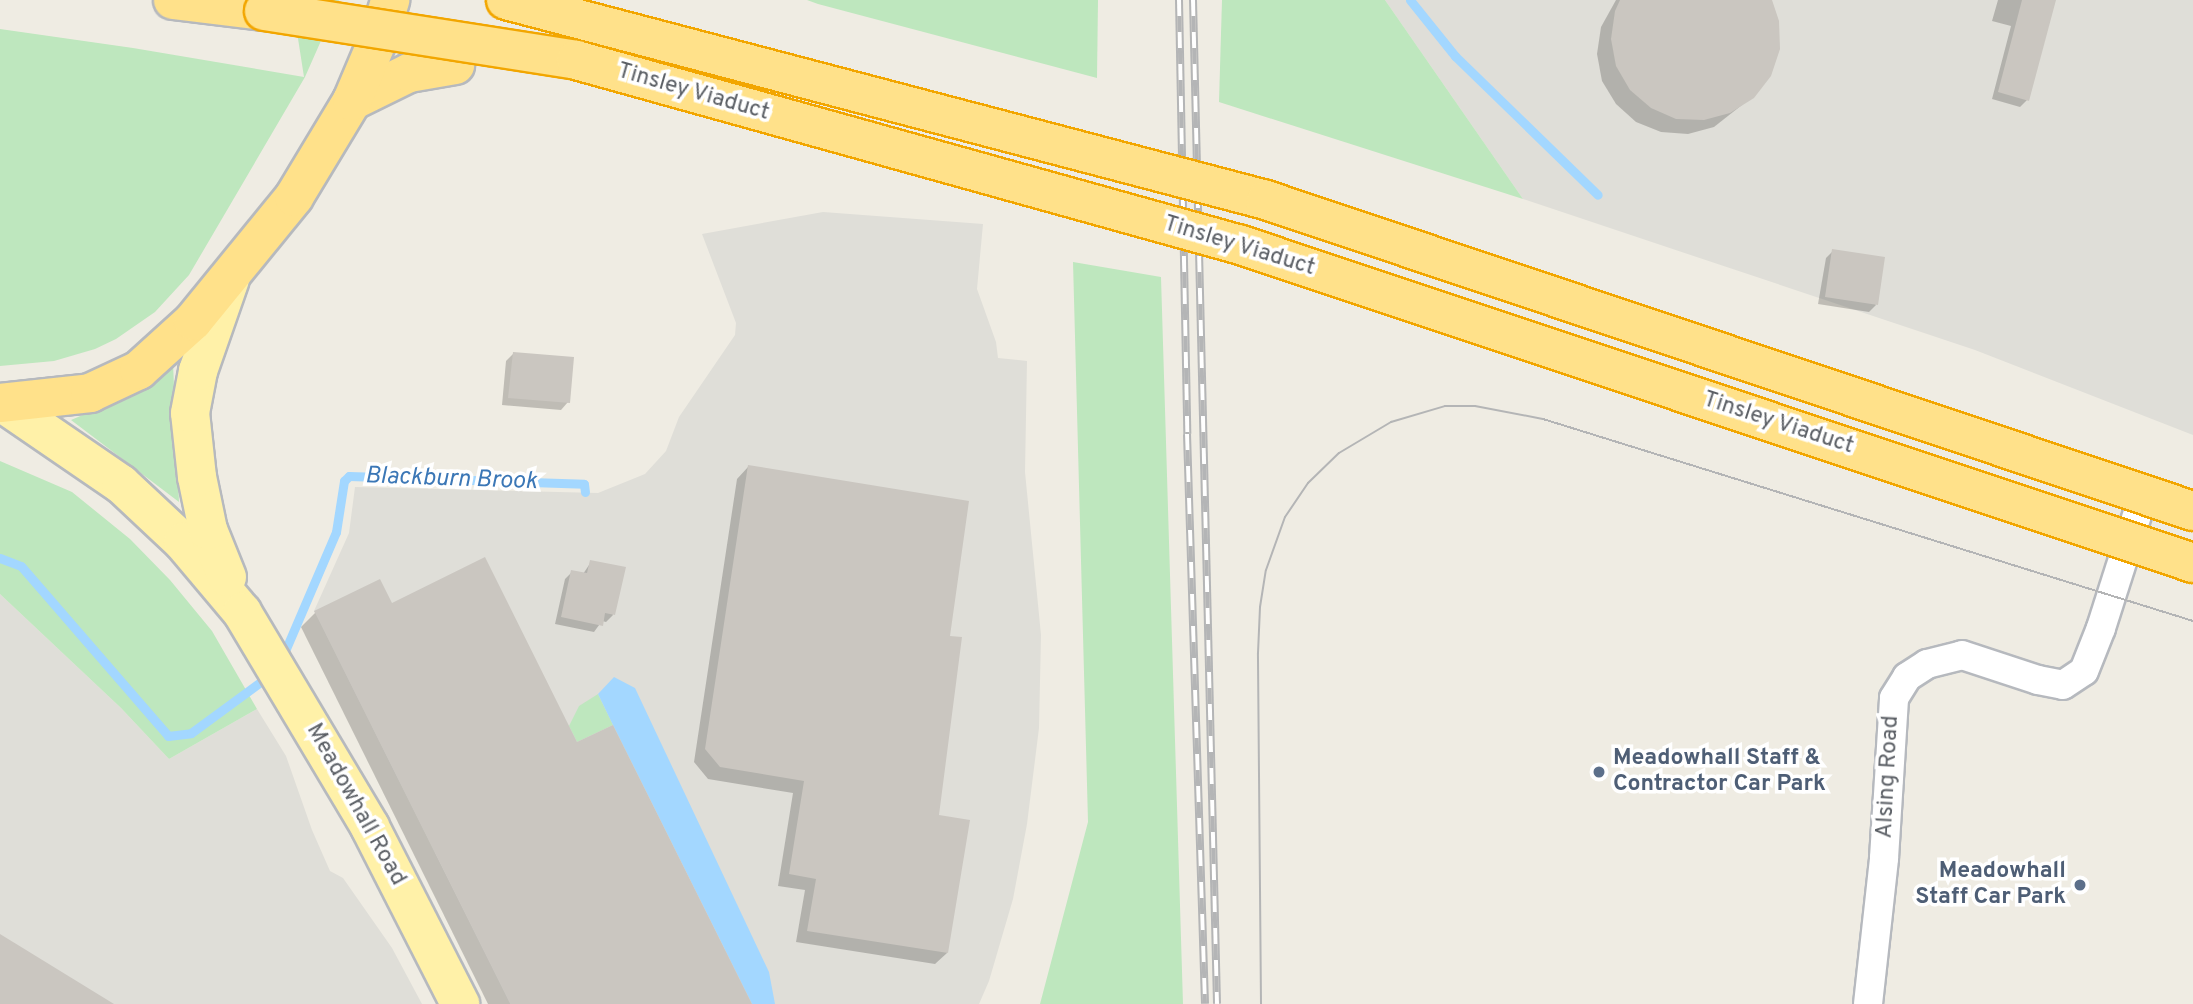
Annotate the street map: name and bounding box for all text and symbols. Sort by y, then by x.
street label: Tinsley Viaduct [613,58,773,128]
street label: Tinsley Viaduct [1160,211,1318,283]
street label: Tinsley Viaduct [1699,387,1857,461]
water label: Blackburn Brook [364,463,538,497]
street label: Alsing Road [1872,715,1906,839]
street label: Meadowhall Road [299,719,411,891]
place label: Meadowhall Staff & Contractor Car Park [1613,745,1826,799]
marker: Meadowhall Staff & Contractor Car Park [1591,764,1607,780]
place label: Meadowhall Staff Car Park [1915,858,2066,912]
marker: Meadowhall Staff Car Park [2072,877,2088,893]

